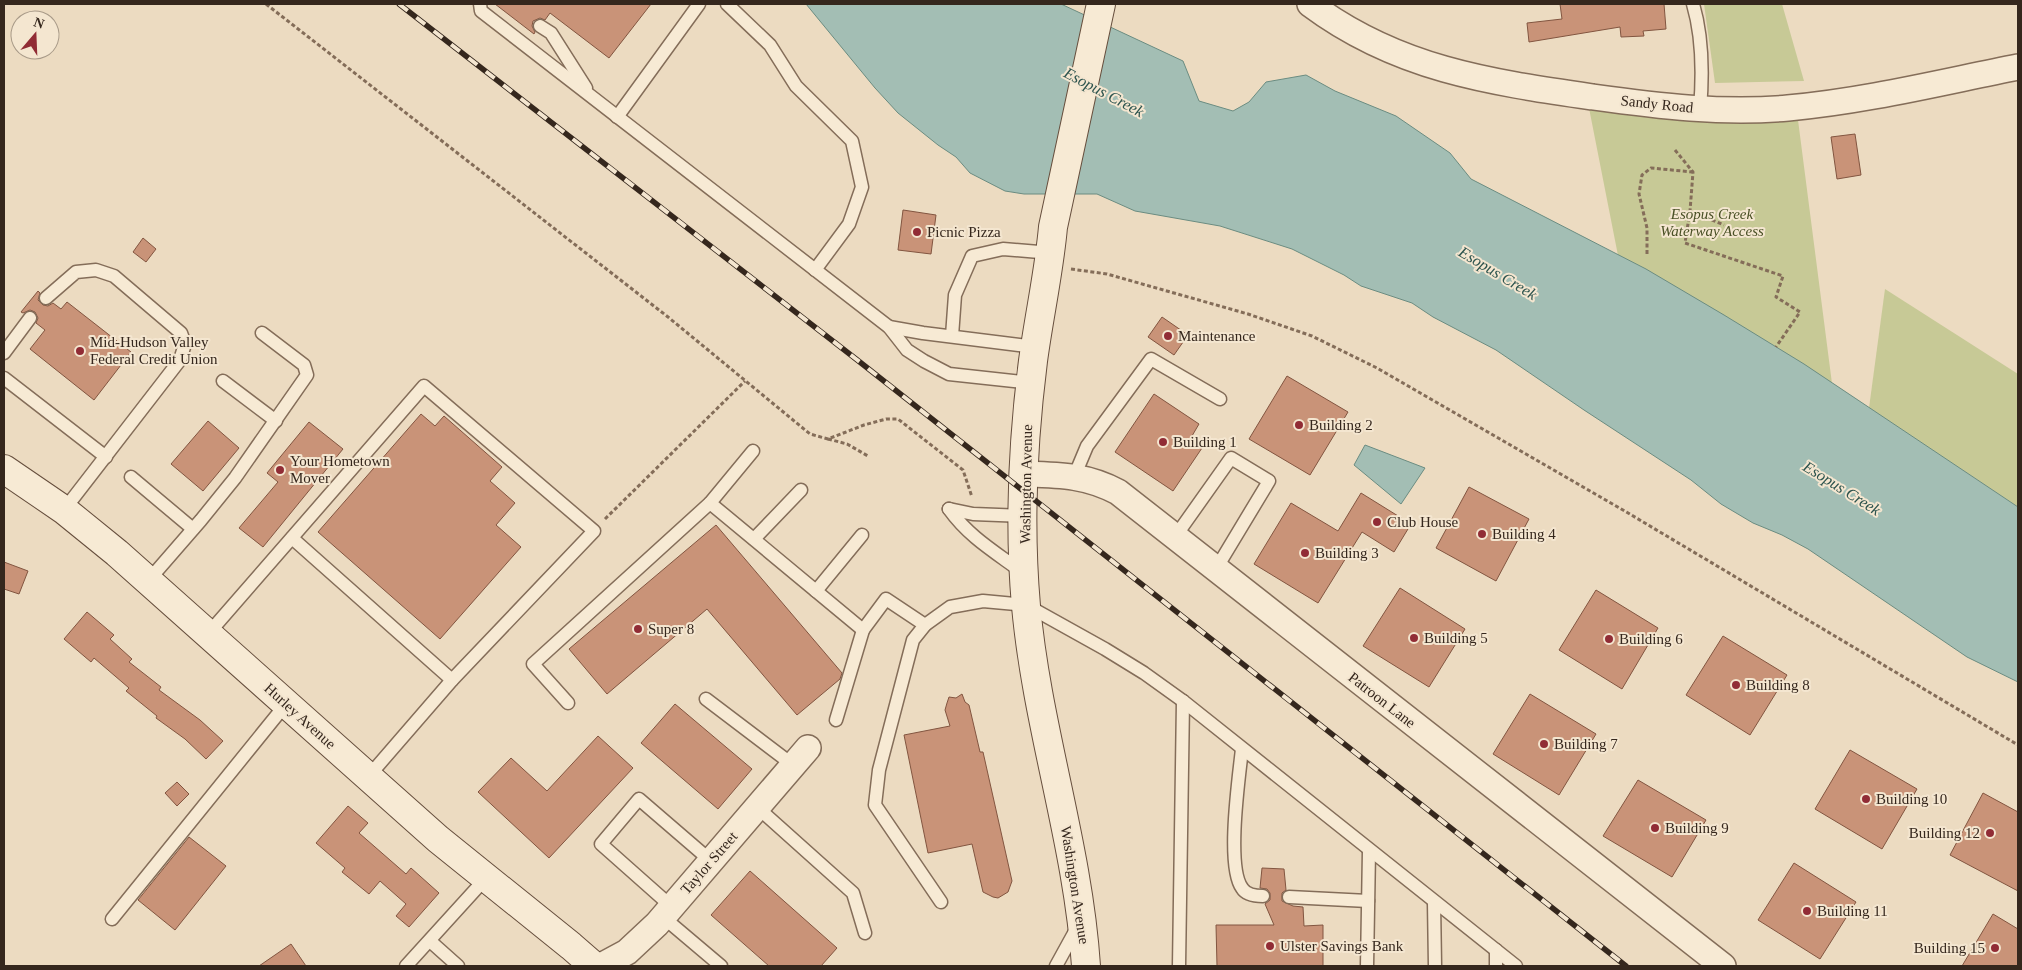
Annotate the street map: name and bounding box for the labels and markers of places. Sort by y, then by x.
place label: Picnic Pizza [927,224,1001,240]
marker: Picnic Pizza [911,226,923,238]
place label: Maintenance [1178,328,1256,344]
marker: Maintenance [1162,330,1174,342]
place label: Mid-Hudson Valley Federal Credit Union [90,334,218,367]
marker: Mid-Hudson Valley Federal Credit Union [74,345,86,357]
place label: Building 2 [1309,417,1373,433]
marker: Building 2 [1293,419,1305,431]
place label: Building 1 [1173,434,1237,450]
marker: Building 1 [1157,436,1169,448]
place label: Your Hometown Mover [290,453,390,486]
marker: Your Hometown Mover [274,464,286,476]
place label: Club House [1387,514,1459,530]
marker: Club House [1371,516,1383,528]
place label: Building 4 [1492,526,1556,542]
marker: Building 4 [1476,528,1488,540]
place label: Building 3 [1315,545,1379,561]
marker: Building 3 [1299,547,1311,559]
place label: Super 8 [648,621,694,637]
marker: Super 8 [632,623,644,635]
place label: Building 5 [1424,630,1488,646]
place label: Building 6 [1619,631,1683,647]
marker: Building 5 [1408,632,1420,644]
marker: Building 6 [1603,633,1615,645]
place label: Building 8 [1746,677,1810,693]
marker: Building 8 [1730,679,1742,691]
place label: Building 7 [1554,736,1618,752]
marker: Building 7 [1538,738,1550,750]
place label: Building 10 [1876,791,1947,807]
marker: Building 10 [1860,793,1872,805]
place label: Building 9 [1665,820,1729,836]
marker: Building 9 [1649,822,1661,834]
place label: Building 12 [1909,825,1980,841]
marker: Building 12 [1984,827,1996,839]
place label: Building 11 [1817,903,1888,919]
marker: Building 11 [1801,905,1813,917]
place label: Ulster Savings Bank [1280,938,1404,954]
marker: Ulster Savings Bank [1264,940,1276,952]
place label: Building 15 [1914,940,1985,956]
marker: Building 15 [1989,942,2001,954]

